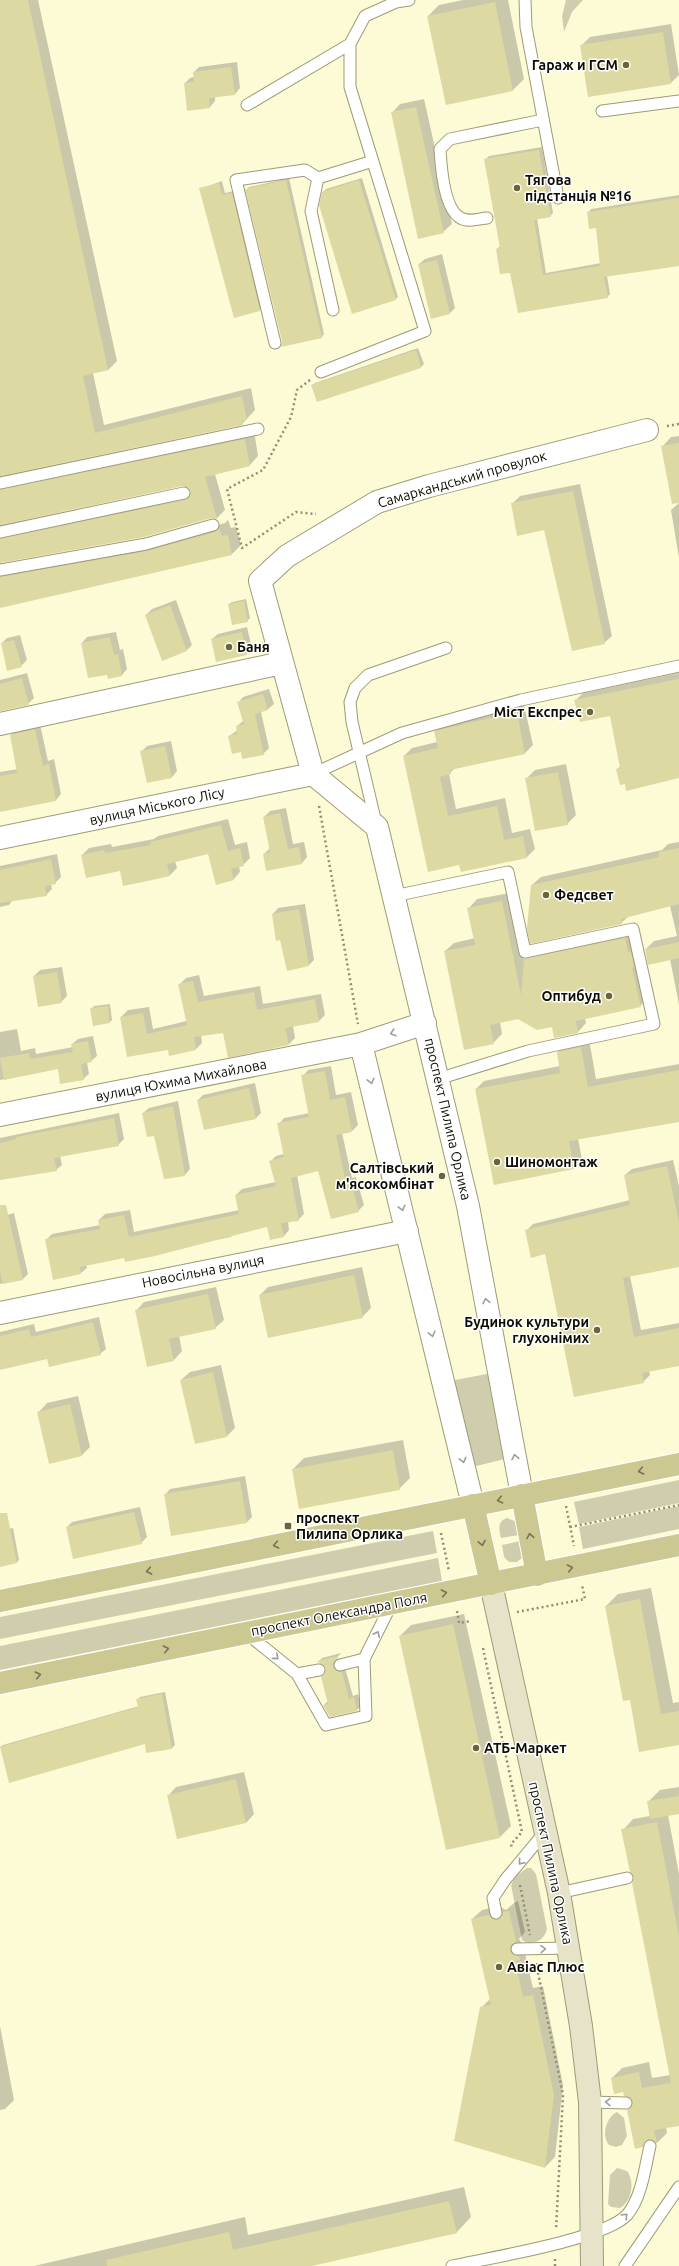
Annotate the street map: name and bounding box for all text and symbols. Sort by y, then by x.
place label: Гараж и ГСМ [532,57,618,73]
marker: Гараж и ГСМ [621,60,631,70]
place label: Тягова пiдстанцiя №16 [525,172,632,204]
marker: Тягова пiдстанцiя №16 [512,183,522,193]
street label: Самаркандський провулок [376,447,548,511]
place label: Баня [237,639,270,655]
marker: Баня [224,642,234,652]
place label: Міст Експрес [494,704,582,720]
marker: Міст Експрес [585,707,595,717]
street label: вулиця Міського Лісу [88,784,226,828]
place label: Федсвет [554,887,614,903]
marker: Федсвет [541,890,551,900]
place label: Оптибуд [541,988,601,1004]
marker: Оптибуд [604,991,614,1001]
one-way arrow [390,1029,397,1037]
street label: проспект Пилипа Орлика [422,1036,474,1202]
street label: вулиця Юхима Михайлова [94,1056,268,1104]
one-way arrow [366,1078,374,1085]
place label: Шиномонтаж [505,1154,598,1170]
marker: Шиномонтаж [492,1157,502,1167]
place label: Салтівський м'ясокомбінат [336,1160,434,1192]
marker: Салтівський м'ясокомбінат [437,1171,447,1181]
one-way arrow [397,1205,405,1211]
street label: Новосільна вулиця [141,1251,265,1291]
one-way arrow [482,1298,491,1305]
place label: Будинок культури глухонімих [464,1314,589,1346]
marker: Будинок культури глухонімих [592,1325,602,1335]
one-way arrow [428,1331,436,1337]
one-way arrow [511,1454,520,1460]
one-way arrow [458,1457,467,1464]
one-way arrow [638,1467,644,1475]
one-way arrow [496,1495,503,1503]
place label: проспект Пилипа Орлика [296,1510,403,1542]
marker: проспект Пилипа Орлика [283,1521,293,1531]
one-way arrow [526,1533,535,1539]
one-way arrow [477,1540,485,1546]
one-way arrow [273,1541,279,1549]
one-way arrow [567,1564,573,1572]
one-way arrow [146,1566,152,1575]
street label: проспект Олександра Поля [250,1589,428,1639]
one-way arrow [441,1590,447,1598]
one-way arrow [372,1631,380,1638]
one-way arrow [162,1645,169,1654]
one-way arrow [271,1653,279,1660]
one-way arrow [35,1672,41,1680]
place label: АТБ-Маркет [484,1740,566,1756]
marker: АТБ-Маркет [471,1743,481,1753]
street label: проспект Пилипа Орлика [526,1780,576,1946]
one-way arrow [519,1857,526,1864]
one-way arrow [540,1945,546,1953]
place label: Авіас Плюс [507,1959,584,1975]
marker: Авіас Плюс [494,1962,504,1972]
one-way arrow [605,2098,611,2106]
one-way arrow [620,2213,628,2221]

